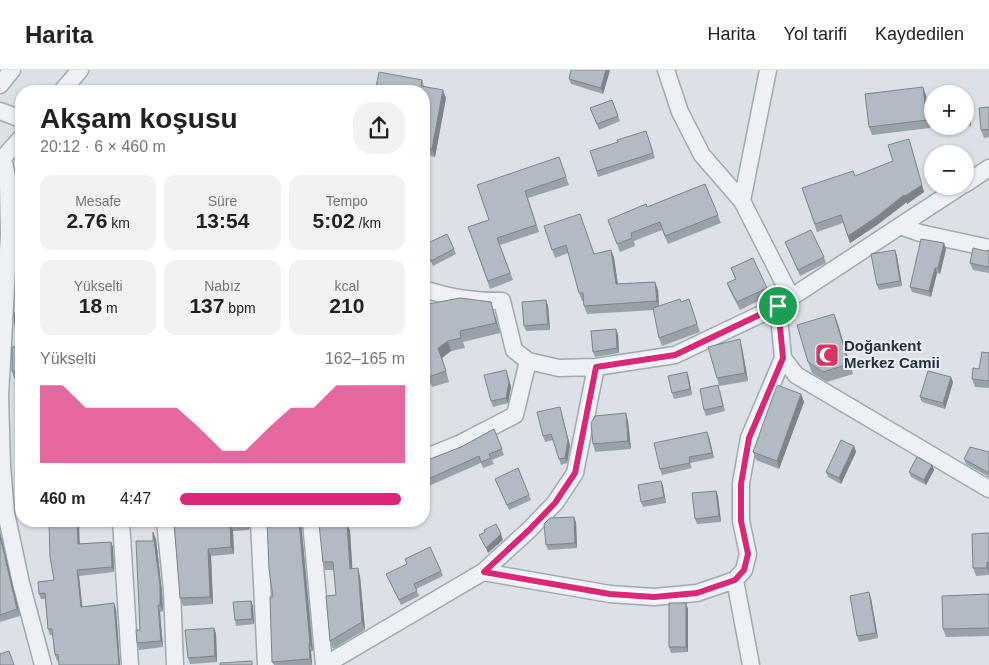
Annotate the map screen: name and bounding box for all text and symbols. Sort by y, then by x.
text: Harita [25,21,93,48]
text: Harita [708,24,756,44]
text: Yol tarifi [784,24,847,44]
text: Kaydedilen [875,24,964,44]
map controls [924,85,974,195]
button: + [924,85,974,135]
button: share [353,102,405,154]
text: Akşam koşusu [40,103,238,134]
text: 20:12 · 6 × 460 m [40,138,166,155]
button: − [924,145,974,195]
text: Mesafe [75,193,121,209]
text: Süre [208,193,237,209]
text: Tempo [326,193,368,209]
text: 2.76 [66,209,107,232]
text: 13:54 [196,209,249,232]
text: 5:02 [313,209,355,232]
text: km [107,215,130,231]
text: /km [355,215,381,231]
text: Yükselti [74,278,123,294]
text: Nabız [204,278,241,294]
text: kcal [334,278,359,294]
pin [757,285,799,327]
icon: arrive [764,292,792,320]
text: 18 [79,294,102,317]
text: 137 [189,294,224,317]
text: 210 [329,294,364,317]
text: m [102,300,118,316]
text: bpm [224,300,256,316]
place label: Doğankent Merkez Camii [844,337,940,371]
mosque icon: Doğankent Merkez Camii [814,342,840,368]
text: Yükselti [40,350,96,367]
text: 162–165 m [325,350,405,367]
text: 460 m [40,490,85,507]
text: 4:47 [120,490,151,507]

